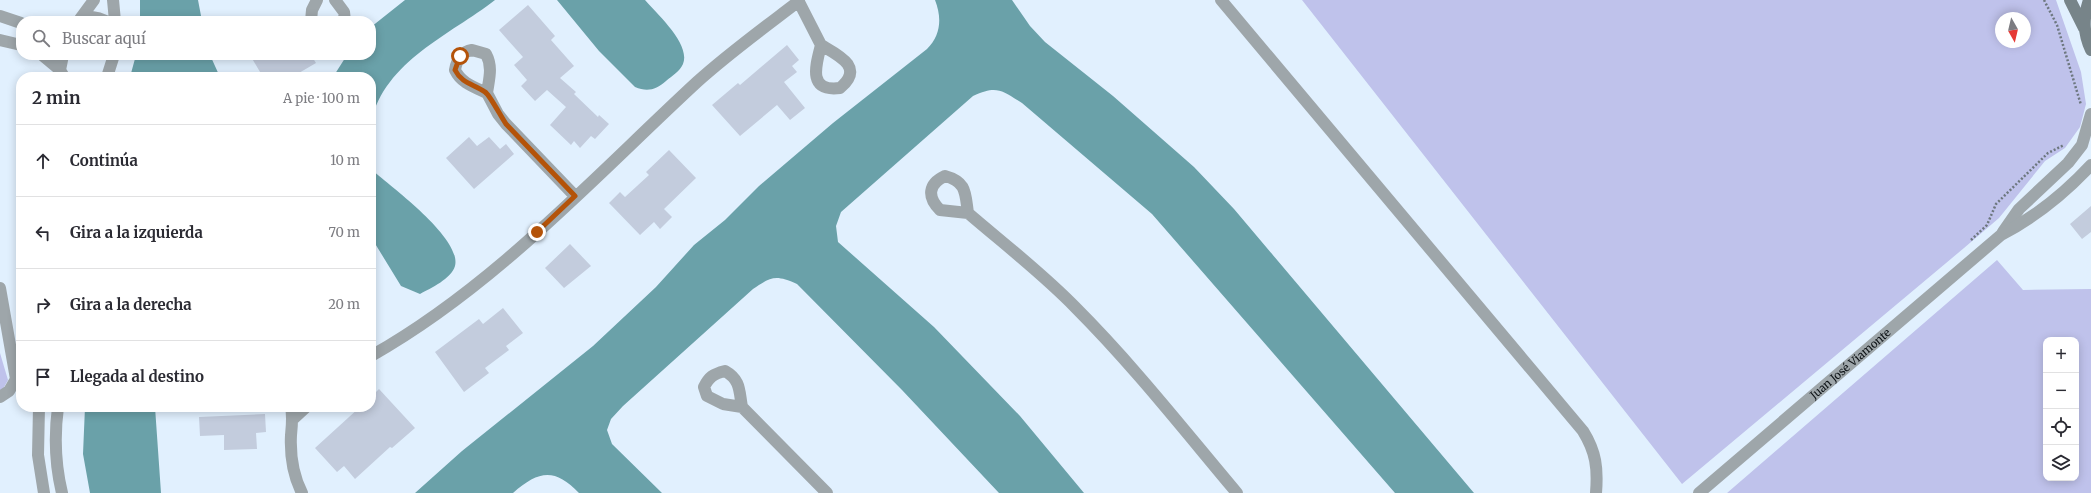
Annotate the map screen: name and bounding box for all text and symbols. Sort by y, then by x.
north arrow [1995,12,2031,48]
search box [16,16,376,60]
icon: search [30,27,52,49]
text: Buscar aquí [62,29,146,48]
route start [451,47,469,65]
text: 2 min [32,87,80,109]
text: A pie · 100 m [283,90,360,107]
icon: ahead [32,150,54,172]
text: Continúa [70,151,138,170]
text: 10 m [330,152,360,169]
icon: left [32,222,54,244]
text: Gira a la izquierda [70,223,203,242]
route end [528,223,546,241]
text: 70 m [329,224,360,241]
icon: right [32,294,54,316]
text: Gira a la derecha [70,295,192,314]
text: 20 m [328,296,360,313]
street label: Juan José Viamonte [1806,325,1894,403]
map controls [2043,337,2079,481]
button: + [2043,337,2079,373]
icon: arrive [32,366,54,388]
text: Llegada al destino [70,367,204,386]
button: − [2043,373,2079,409]
button: locate [2043,409,2079,445]
button: layers [2043,445,2079,481]

